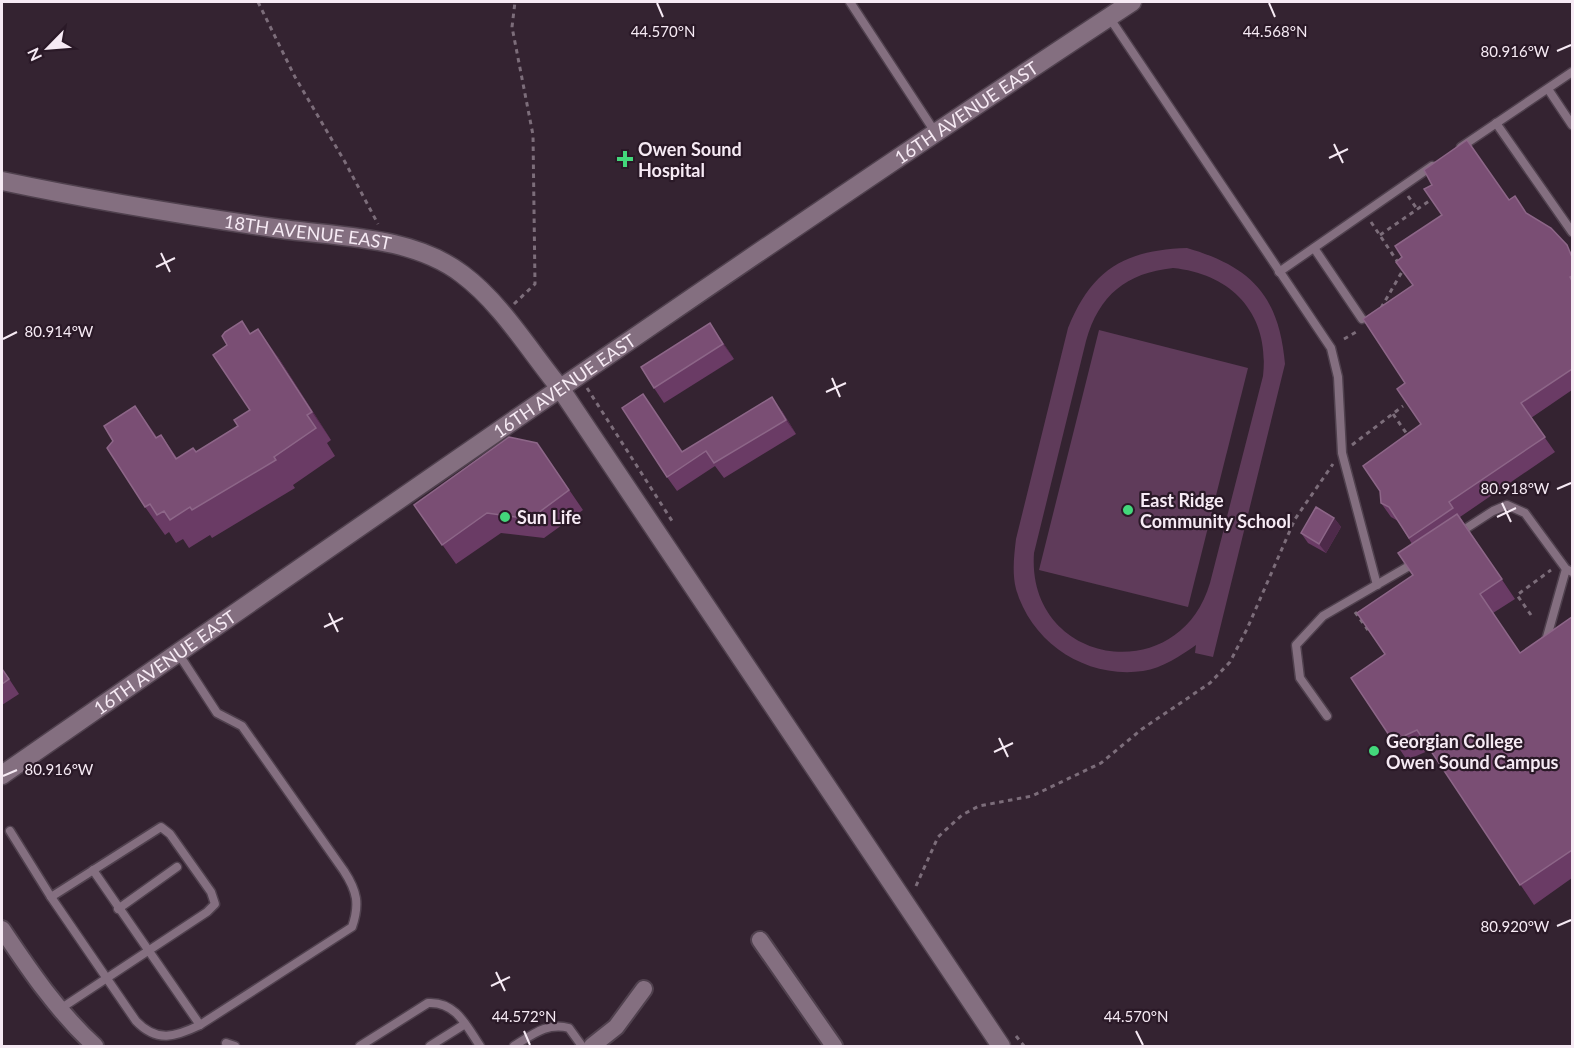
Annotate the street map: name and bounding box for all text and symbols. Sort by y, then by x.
north arrow [18,18,78,78]
text: 44.570°N [631,22,695,40]
text: 44.568°N [1243,22,1307,40]
text: 80.916°W [1481,42,1550,60]
text: N [23,45,45,64]
street label: 16TH AVENUE EAST [890,56,1042,168]
place label: Owen Sound Hospital [638,138,742,181]
marker: Owen Sound Hospital [616,150,634,168]
street label: 18TH AVENUE EAST [223,210,394,254]
text: 80.914°W [25,322,94,340]
street label: 16TH AVENUE EAST [489,329,640,442]
text: 80.918°W [1481,479,1550,497]
place label: East Ridge Community School [1140,489,1291,532]
marker: East Ridge Community School [1121,503,1135,517]
place label: Sun Life [517,506,582,528]
marker: Sun Life [498,510,512,524]
street label: 16TH AVENUE EAST [89,605,240,719]
place label: Georgian College Owen Sound Campus [1386,730,1559,773]
marker: Georgian College Owen Sound Campus [1367,744,1381,758]
text: 80.916°W [25,760,94,778]
text: 80.920°W [1481,917,1550,935]
text: 44.572°N [492,1007,556,1025]
text: 44.570°N [1104,1007,1168,1025]

